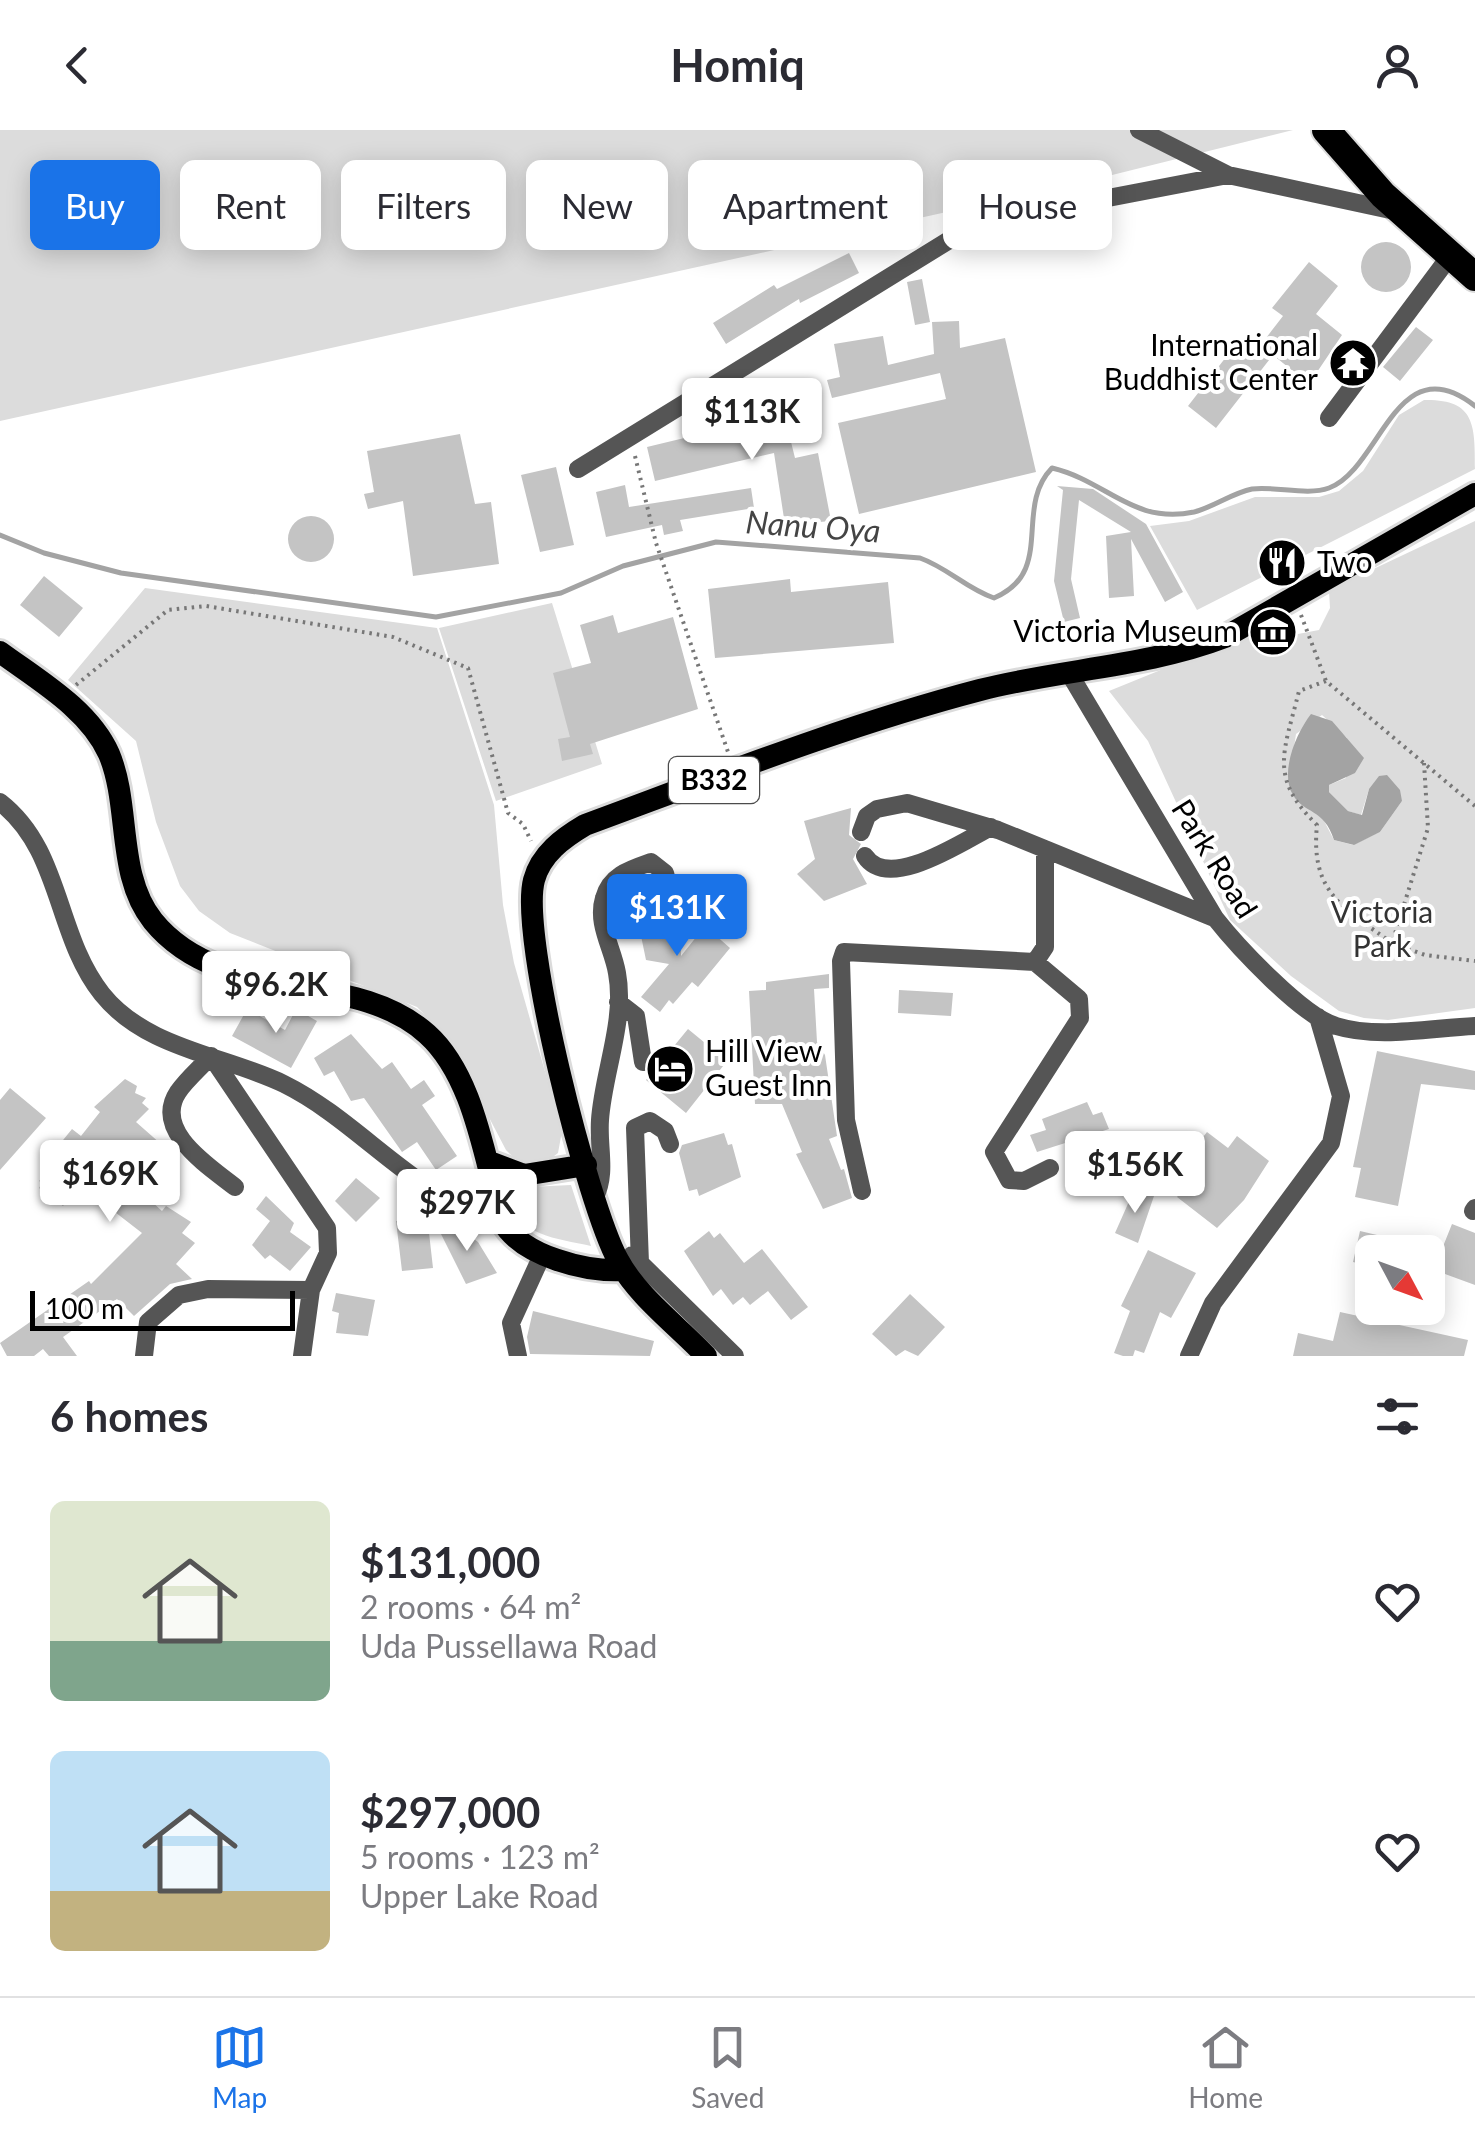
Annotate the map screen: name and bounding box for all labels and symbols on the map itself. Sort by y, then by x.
place label: International Buddhist Center [1104,326,1318,396]
temple icon: International Buddhist Center [1327,337,1379,389]
pin: $113K [682,378,822,463]
water label: Nanu Oya [744,501,882,550]
restaurant icon: Two [1256,537,1308,589]
place label: Two [1317,543,1372,579]
museum icon: Victoria Museum [1247,606,1299,658]
place label: Victoria Museum [1013,612,1238,648]
road number: B332 [669,757,759,803]
street label: Park Road [1165,792,1266,924]
pin: $131K [607,874,747,959]
park label: Victoria Park [1331,893,1433,963]
pin: $96.2K [195,951,357,1036]
place label: Hill View Guest Inn [705,1032,832,1102]
hotel icon: Hill View Guest Inn [644,1043,696,1095]
pin: $156K [1065,1131,1205,1216]
pin: $169K [40,1140,180,1225]
pin: $297K [397,1169,537,1254]
north arrow [1355,1235,1445,1325]
scale bar [30,1286,295,1330]

